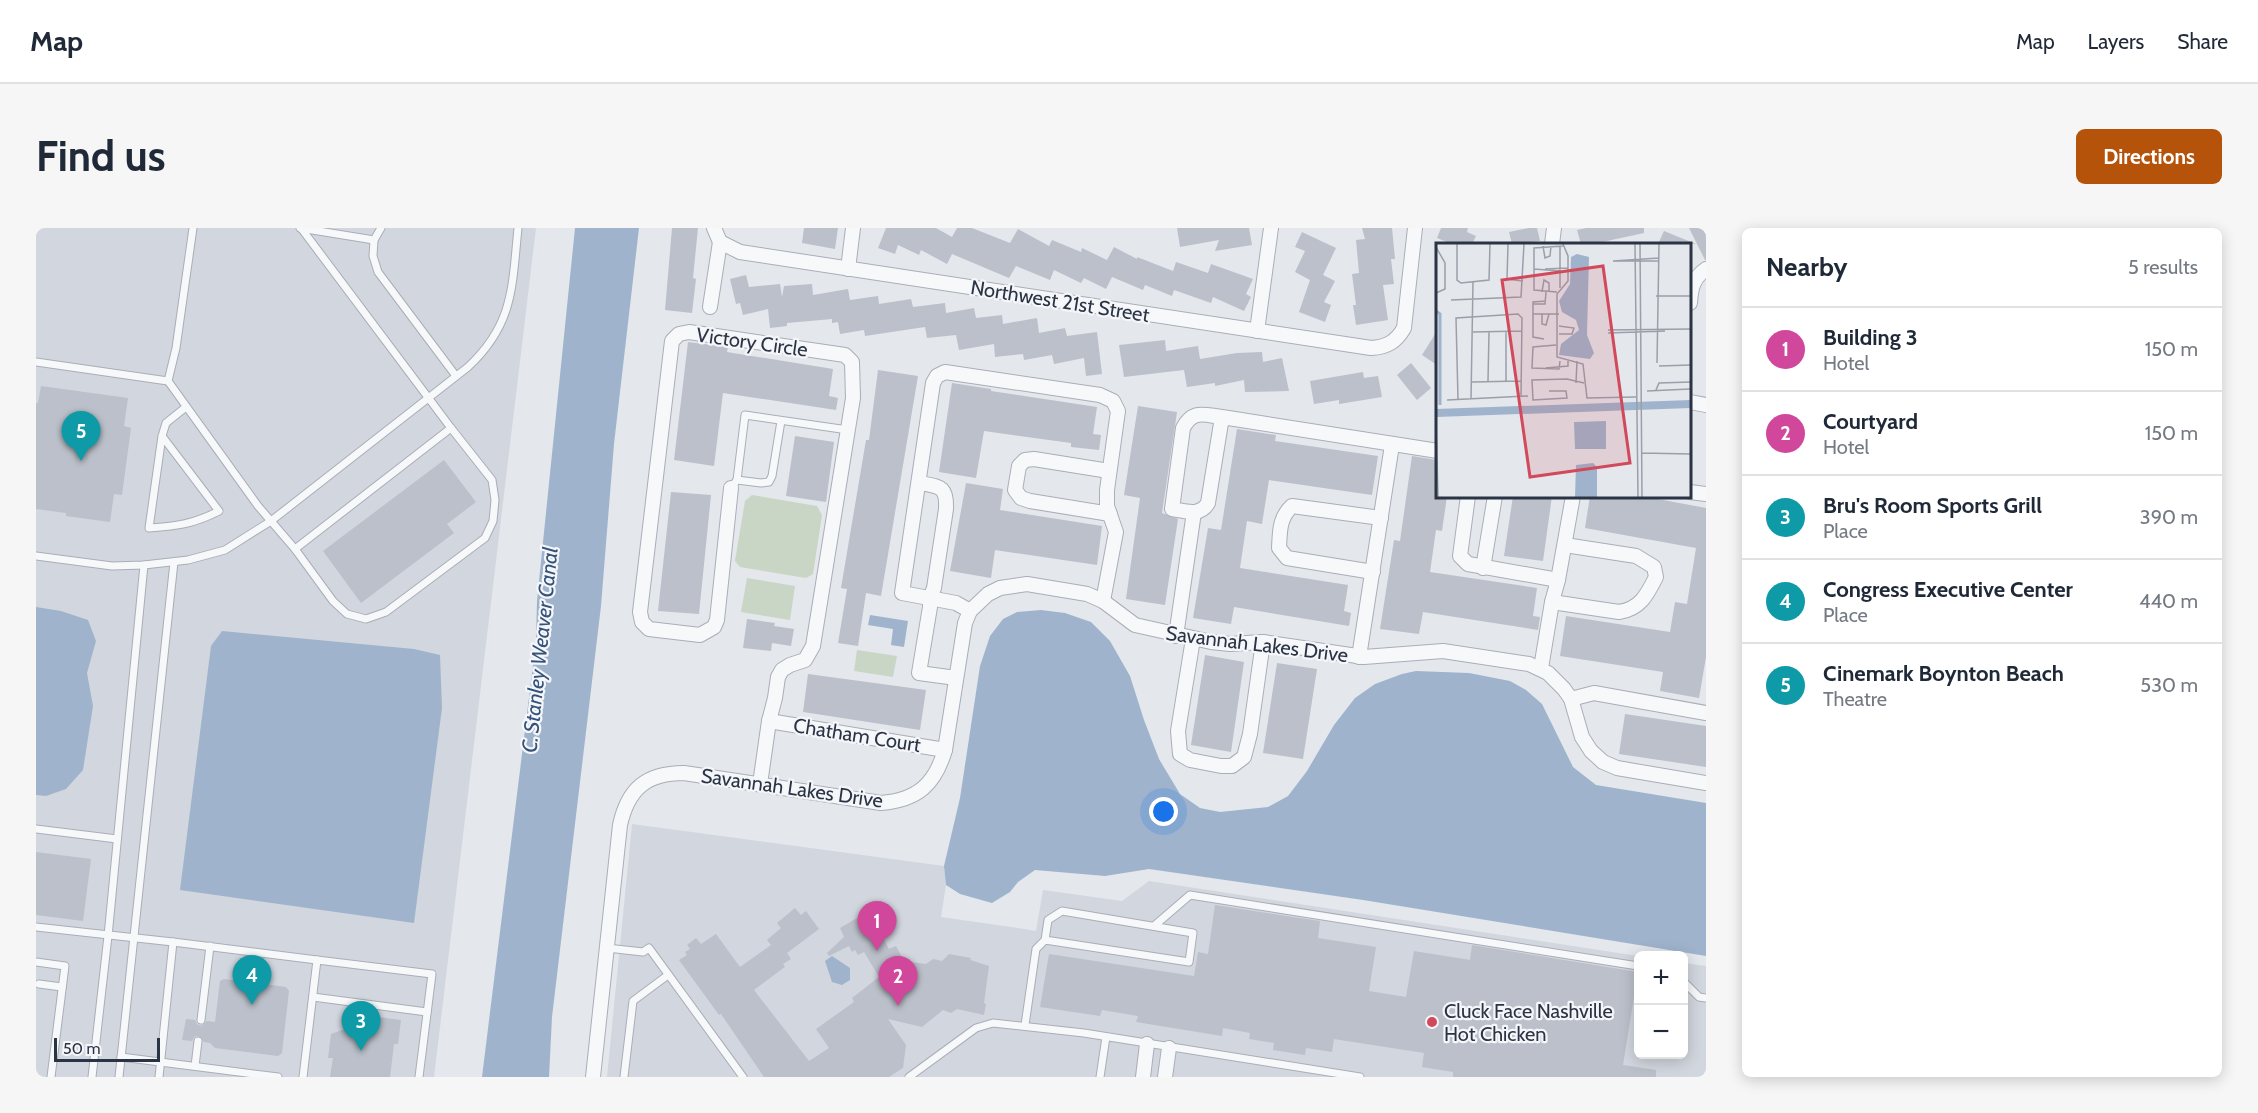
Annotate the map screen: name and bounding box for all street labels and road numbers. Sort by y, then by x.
street label: Northwest 21st Street [969,275,1151,327]
street label: Victory Circle [695,322,809,362]
street label: Savannah Lakes Drive [1164,621,1350,667]
street label: Chatham Court [792,713,923,757]
street label: Savannah Lakes Drive [699,763,885,813]

